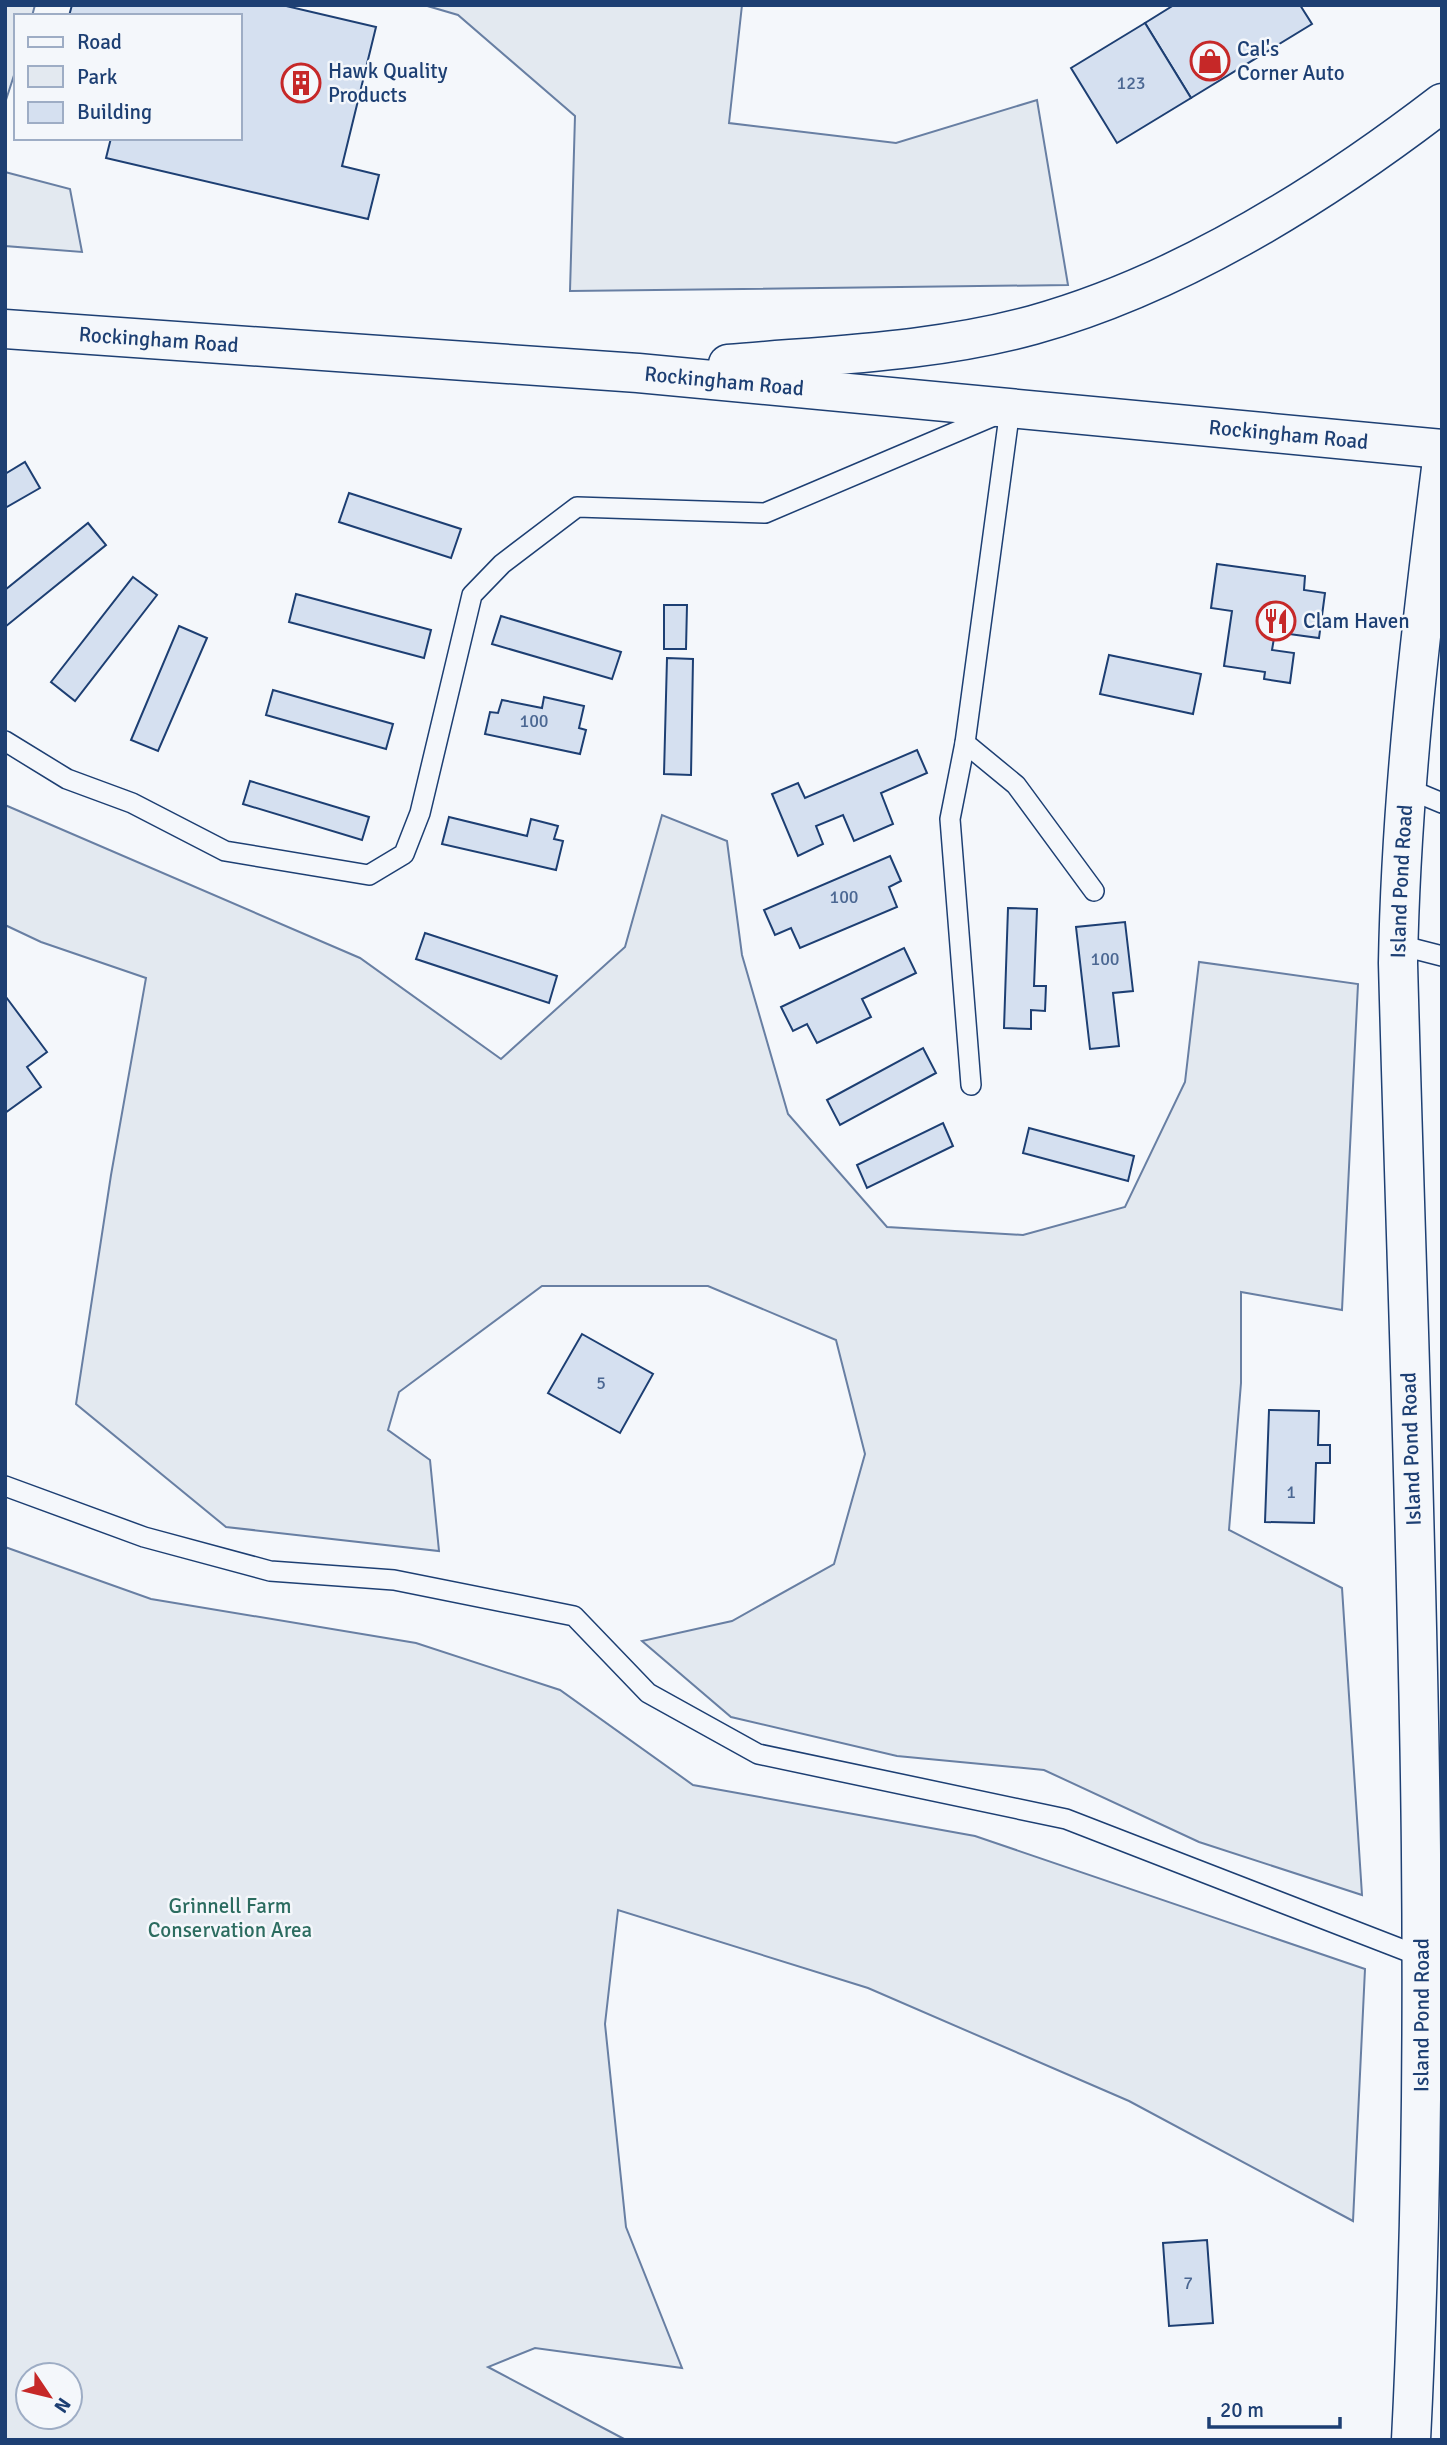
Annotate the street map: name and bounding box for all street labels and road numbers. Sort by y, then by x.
street label: Rockingham Road [78,321,239,358]
street label: Rockingham Road [643,361,805,402]
street label: Rockingham Road [1208,414,1370,455]
street label: Island Pond Road [1385,804,1418,959]
street label: Island Pond Road [1395,1372,1427,1526]
street label: Island Pond Road [1408,1938,1435,2092]

